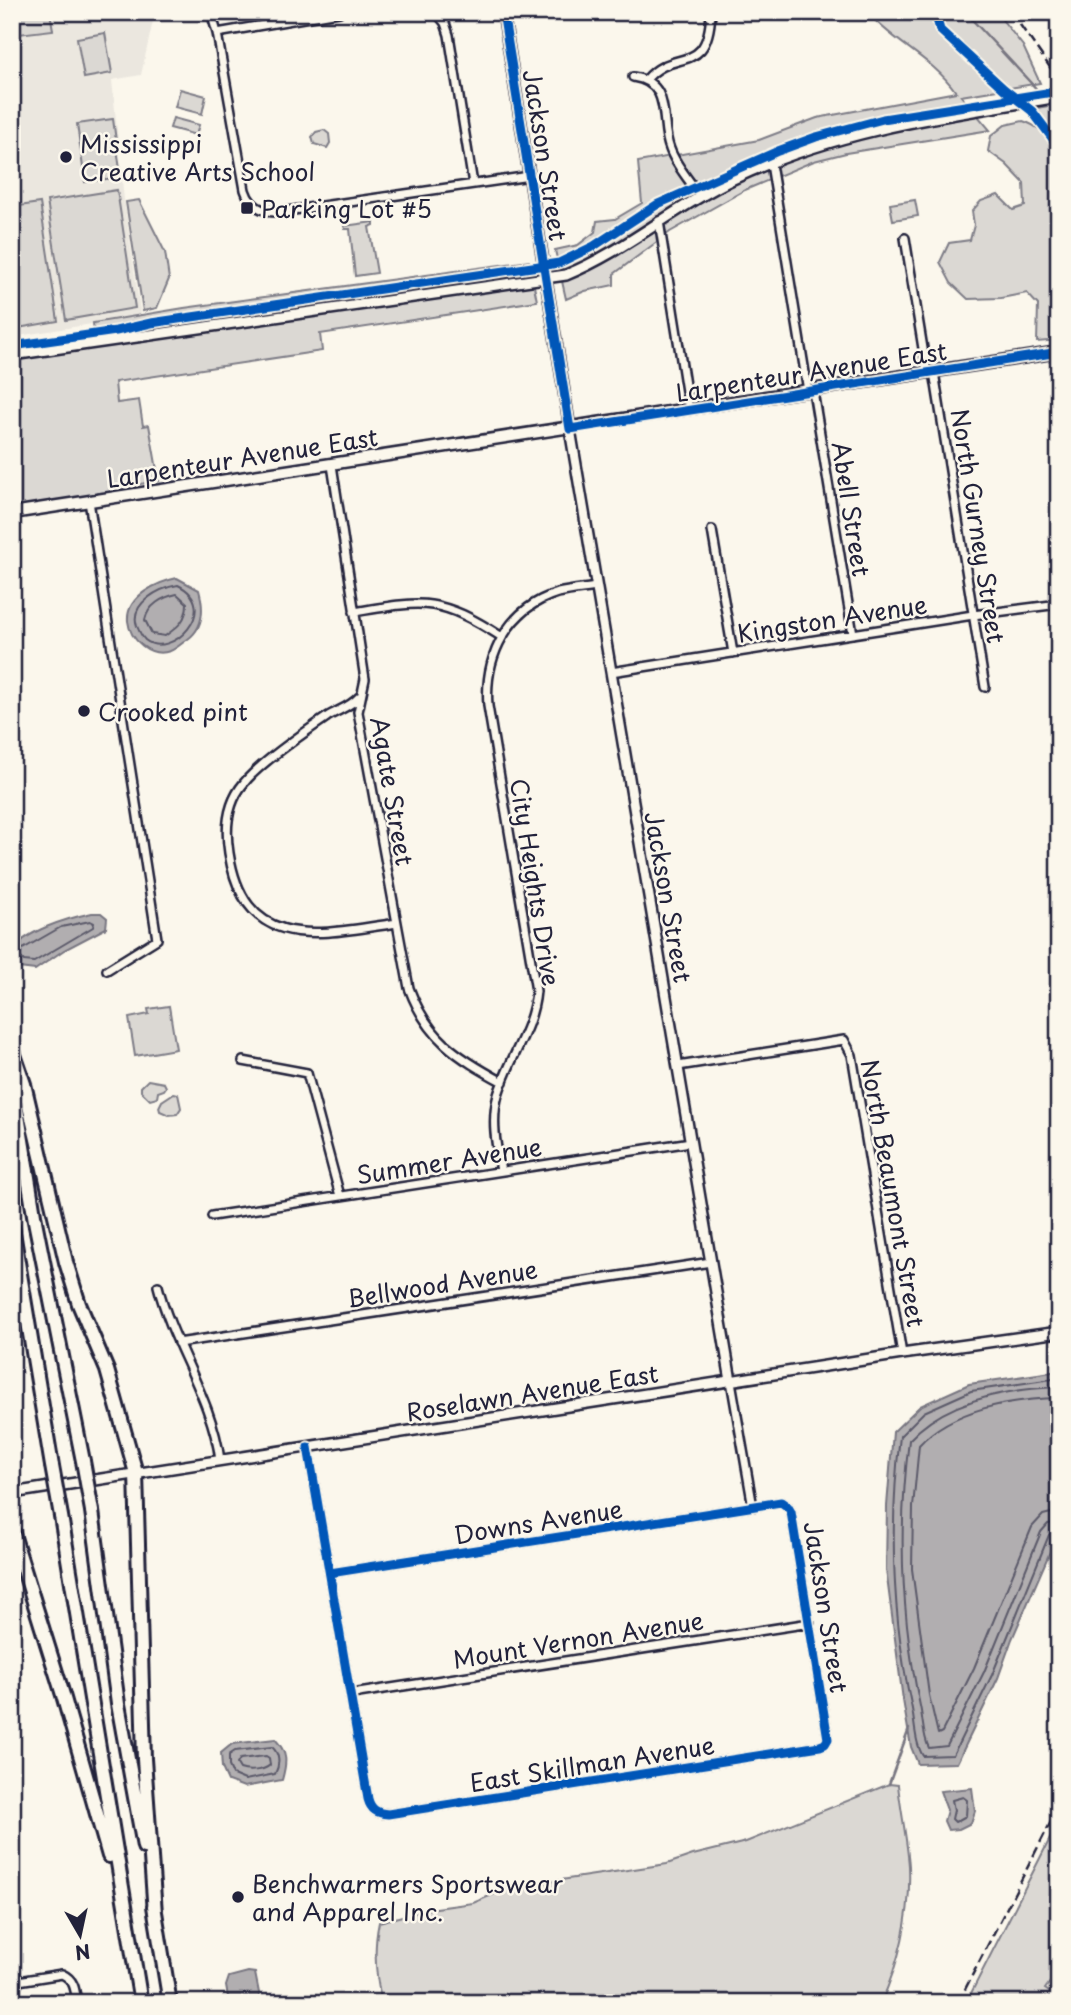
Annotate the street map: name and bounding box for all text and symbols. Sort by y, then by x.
street label: Jackson Street [515,67,577,243]
place label: Mississippi Creative Arts School [80,125,315,189]
marker: Mississippi Creative Arts School [58,149,74,165]
place label: Parking Lot #5 [261,190,432,226]
marker: Parking Lot #5 [239,200,255,216]
street label: Larpenteur Avenue East [673,332,949,410]
street label: North Gurney Street [943,406,1015,646]
street label: Larpenteur Avenue East [104,418,380,496]
street label: Abell Street [824,439,880,579]
street label: Kingston Avenue [735,585,929,651]
place label: Crooked pint [98,693,248,729]
marker: Crooked pint [76,703,92,719]
street label: Agate Street [362,714,424,869]
street label: City Heights Drive [502,776,570,988]
street label: Jackson Street [636,809,702,986]
street label: North Beaumont Street [853,1056,935,1330]
street label: Summer Avenue [354,1128,544,1192]
street label: Bellwood Avenue [344,1250,540,1316]
street label: Roselawn Avenue East [403,1354,661,1430]
street label: Downs Avenue [451,1490,625,1552]
street label: Jackson Street [796,1519,858,1695]
street label: Mount Vernon Avenue [450,1601,706,1677]
street label: East Skillman Avenue [467,1726,717,1800]
place label: Benchwarmers Sportswear and Apparel Inc. [252,1865,563,1929]
marker: Benchwarmers Sportswear and Apparel Inc. [230,1889,246,1905]
north arrow [46,1899,116,1969]
text: N [73,1938,92,1968]

